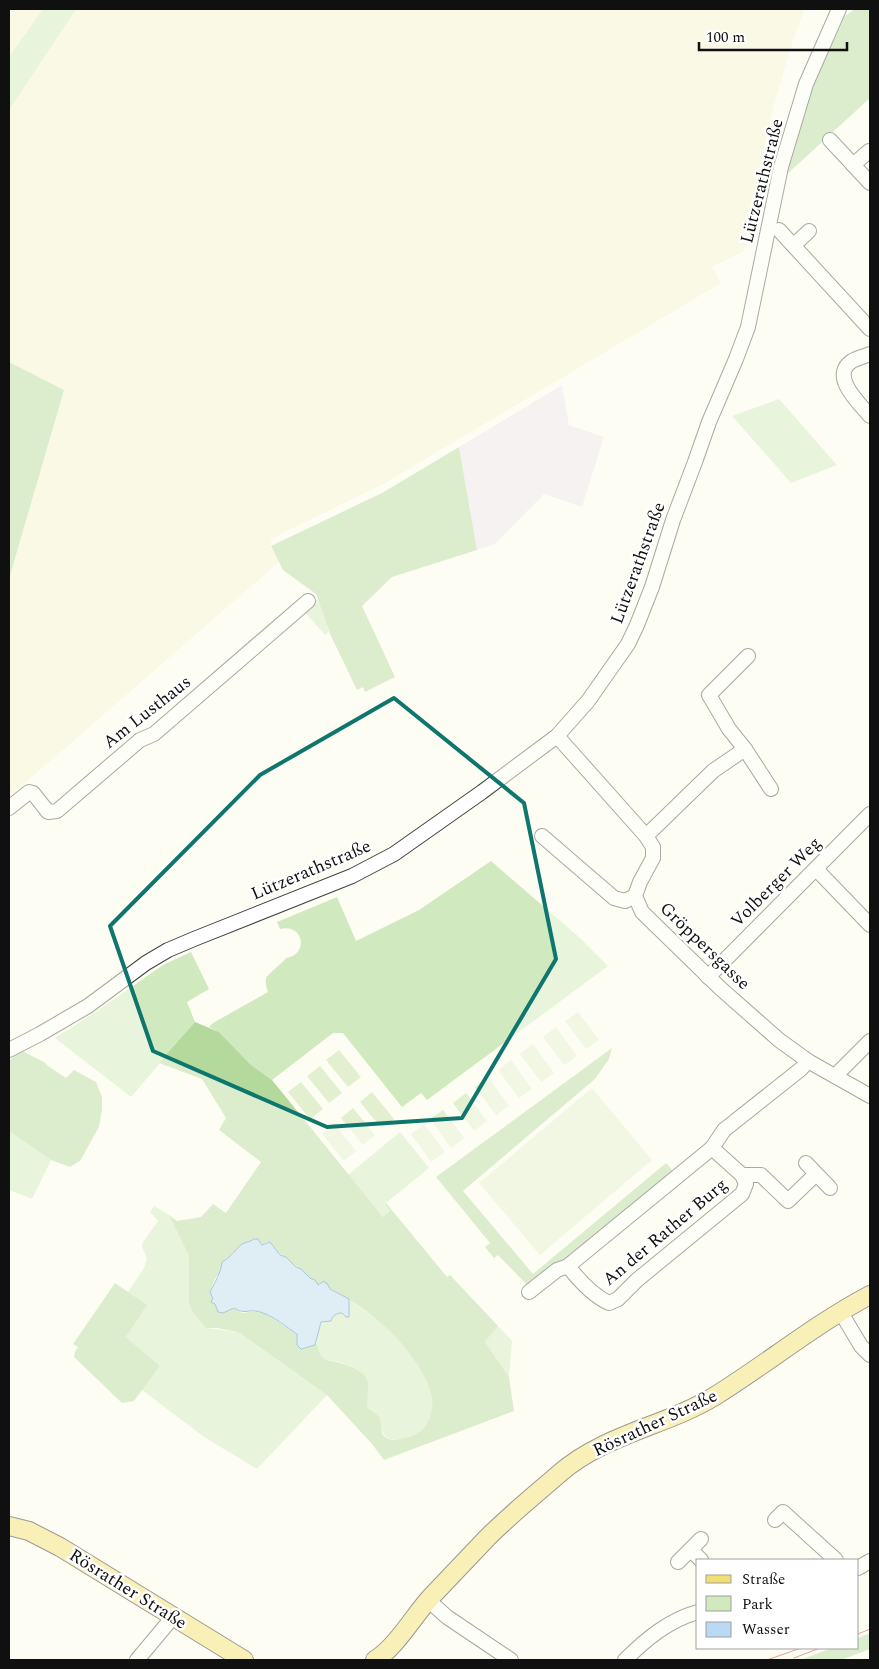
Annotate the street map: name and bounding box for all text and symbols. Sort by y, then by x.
scale bar [699,20,846,52]
text: 100 m [706,26,745,49]
street label: Lützerathstraße [733,116,791,246]
street label: Lützerathstraße [603,498,673,628]
street label: Am Lusthaus [97,669,197,755]
street label: Volberger Weg [724,830,828,934]
street label: Lützerathstraße [247,833,375,907]
street label: Gröppersgasse [653,896,757,996]
street label: An der Rather Burg [597,1172,733,1292]
street label: Rösrather Straße [588,1382,722,1464]
street label: Rösrather Straße [64,1542,192,1636]
legend [696,1559,859,1649]
text: Straße [742,1568,785,1591]
text: Park [742,1593,773,1616]
text: Wasser [742,1618,790,1641]

